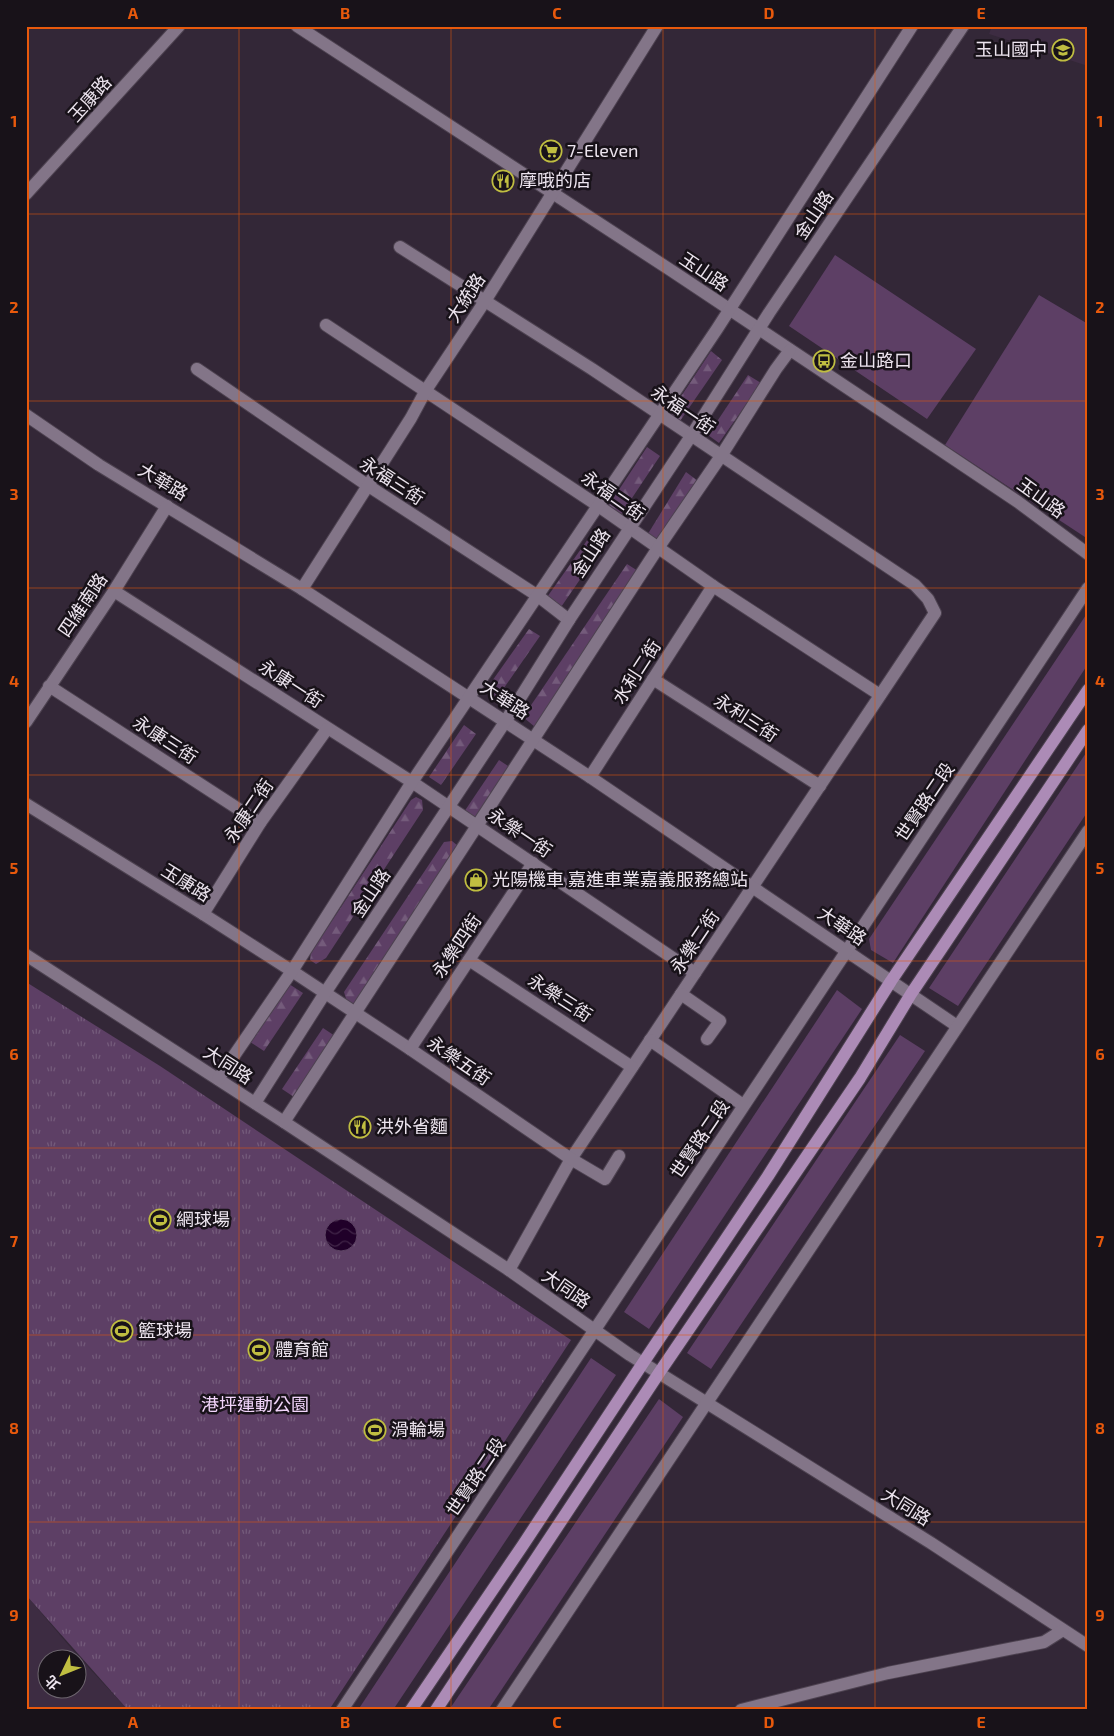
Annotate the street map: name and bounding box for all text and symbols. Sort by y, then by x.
text: A [128,3,139,22]
text: B [340,3,350,22]
text: C [552,3,562,22]
text: D [764,3,775,22]
text: E [976,3,986,22]
place label: 玉山國中 [975,38,1047,60]
school or university icon: 玉山國中 [1051,38,1075,62]
street label: 玉康路 [63,71,115,126]
text: 1 [11,111,17,130]
text: 1 [1097,111,1103,130]
supermarket icon: 7-Eleven [539,139,563,163]
place label: 7-Eleven [567,139,639,161]
restaurant icon: 摩哦的店 [491,169,515,193]
place label: 摩哦的店 [519,169,591,191]
street label: 金山路 [789,186,837,243]
street label: 玉山路 [676,247,733,295]
street label: 大統路 [441,269,489,326]
text: 2 [9,297,19,316]
text: 2 [1095,297,1105,316]
bus stop icon: 金山路口 [812,349,836,373]
place label: 金山路口 [840,349,912,371]
street label: 永福一街 [648,380,720,438]
street label: 永福三街 [356,451,429,509]
street label: 大華路 [135,458,192,504]
street label: 永福二街 [578,466,649,525]
street label: 玉山路 [1013,472,1070,522]
text: 3 [9,484,19,503]
text: 3 [1095,484,1105,503]
street label: 金山路 [566,524,614,581]
street label: 四維南路 [53,568,111,640]
street label: 水利二街 [607,635,665,708]
street label: 永康一街 [255,654,328,712]
text: 4 [9,671,19,690]
text: 4 [1095,671,1105,690]
street label: 大華路 [477,675,534,723]
street label: 永利三街 [710,688,783,746]
street label: 永康三街 [129,710,202,768]
street label: 世賢路二段 [890,758,958,845]
street label: 永康二街 [219,774,277,846]
street label: 永樂一街 [485,803,557,861]
text: 5 [10,858,19,877]
text: 5 [1096,858,1105,877]
street label: 玉康路 [158,859,215,906]
street label: 金山路 [346,864,394,921]
shop icon: 光陽機車 嘉進車業嘉義服務總站 [464,868,488,892]
place label: 光陽機車 嘉進車業嘉義服務總站 [492,868,748,890]
street label: 大華路 [814,901,871,949]
street label: 永樂二街 [665,905,723,977]
street label: 永樂四街 [427,909,485,981]
street label: 永樂三街 [524,968,597,1026]
street label: 永樂五街 [424,1031,496,1089]
street label: 大同路 [200,1040,257,1088]
text: 6 [9,1044,19,1063]
text: 6 [1095,1044,1105,1063]
street label: 世賢路二段 [665,1095,733,1182]
restaurant icon: 洪外省麵 [348,1115,372,1139]
place label: 洪外省麵 [376,1115,448,1137]
sports icon: 網球場 [148,1208,172,1232]
place label: 網球場 [176,1208,230,1230]
text: 7 [10,1231,19,1250]
text: 7 [1096,1231,1105,1250]
street label: 大同路 [538,1264,595,1313]
sports icon: 籃球場 [110,1319,134,1343]
place label: 籃球場 [138,1319,192,1341]
sports icon: 體育館 [247,1338,271,1362]
place label: 體育館 [275,1338,329,1360]
park label: 港坪運動公園 [201,1393,309,1415]
text: 8 [9,1418,19,1437]
sports icon: 滑輪場 [363,1418,387,1442]
place label: 滑輪場 [391,1418,445,1440]
text: 8 [1095,1418,1105,1437]
street label: 世賢路二段 [441,1433,509,1520]
street label: 大同路 [878,1483,935,1530]
text: 9 [9,1605,19,1624]
text: 9 [1095,1605,1105,1624]
north arrow [38,1648,88,1698]
text: 北 [41,1672,63,1694]
text: A [128,1712,139,1731]
text: B [340,1712,350,1731]
text: C [552,1712,562,1731]
text: D [764,1712,775,1731]
text: E [976,1712,986,1731]

